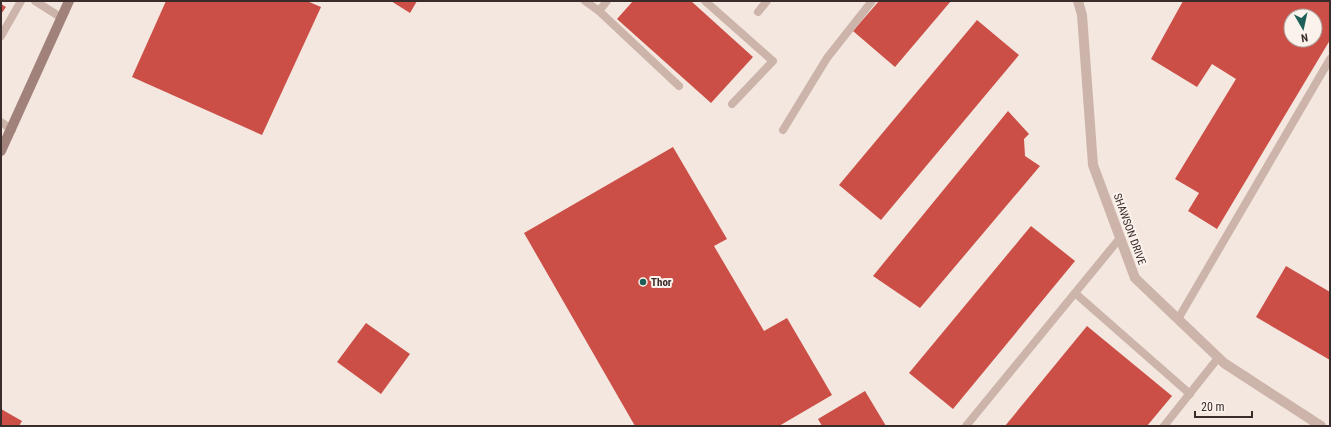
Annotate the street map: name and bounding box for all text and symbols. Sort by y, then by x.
north arrow [1283,8,1323,48]
text: N [1300,30,1309,44]
street label: SHAWSON DRIVE [1111,192,1149,267]
place label: Thor [651,276,672,289]
marker: Thor [638,277,648,287]
scale bar [1195,393,1252,419]
text: 20 m [1201,400,1225,414]

